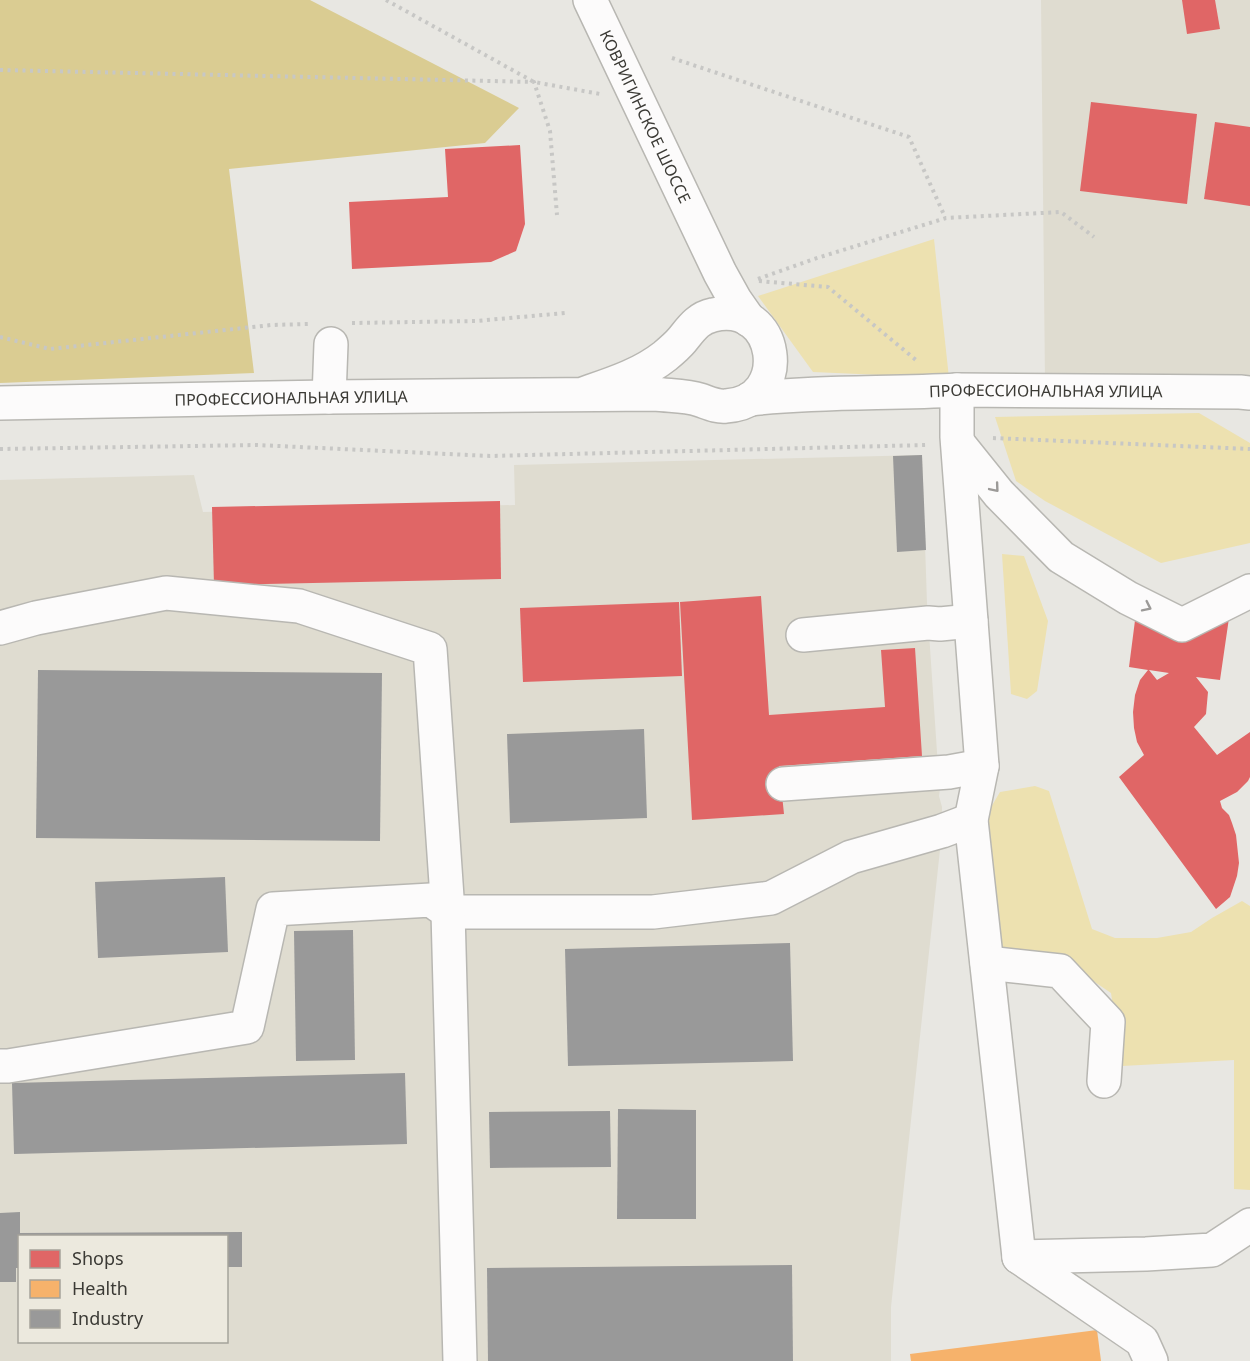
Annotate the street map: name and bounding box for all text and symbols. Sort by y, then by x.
street label: КОВРИГИНСКОЕ ШОССЕ [595,26,696,207]
street label: ПРОФЕССИОНАЛЬНАЯ УЛИЦА [929,379,1163,402]
street label: ПРОФЕССИОНАЛЬНАЯ УЛИЦА [174,385,408,411]
one-way arrow [987,481,998,492]
one-way arrow [1140,600,1151,612]
legend [18,1235,228,1343]
text: Shops [72,1246,124,1270]
text: Health [72,1276,128,1300]
text: Industry [72,1306,144,1330]

